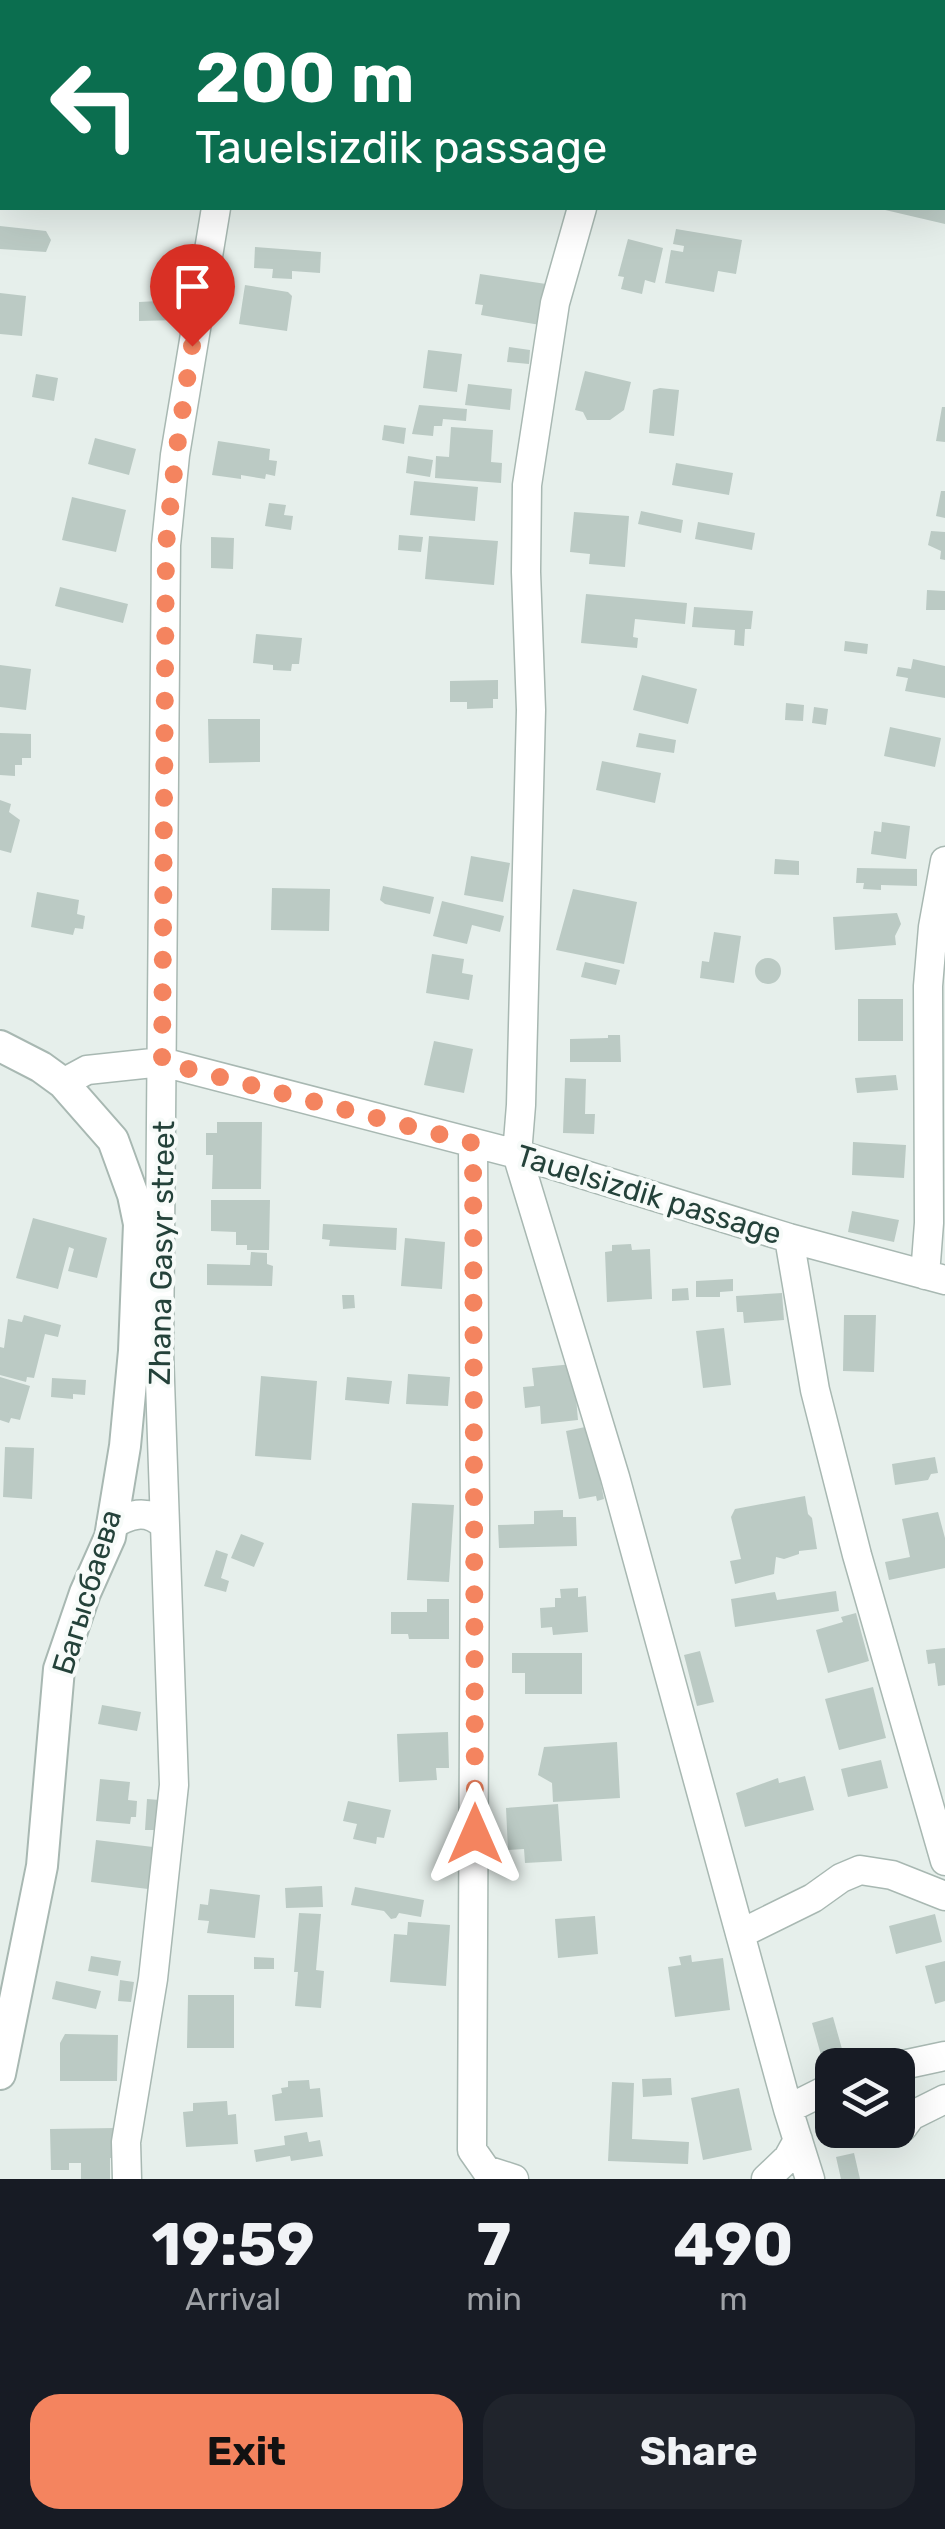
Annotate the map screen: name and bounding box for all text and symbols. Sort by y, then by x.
text: 200 m [195,37,415,120]
icon: left [30,40,160,170]
text: Tauelsizdik passage [195,121,607,174]
pin [150,244,235,347]
icon: arrive [165,259,220,314]
street label: Zhana Gasyr street [142,1120,182,1386]
street label: Tauelsizdik passage [512,1138,786,1252]
street label: Багысбаева [45,1505,129,1679]
position arrow [423,1782,527,1886]
map controls [815,2048,915,2148]
button: layers [815,2048,915,2148]
text: 19:59 [152,2209,315,2280]
text: 7 [477,2209,511,2280]
text: 490 [673,2209,793,2280]
text: Arrival [185,2280,281,2318]
text: min [466,2280,522,2318]
text: m [719,2280,748,2318]
button: Exit [30,2394,463,2509]
button: Share [483,2394,915,2509]

